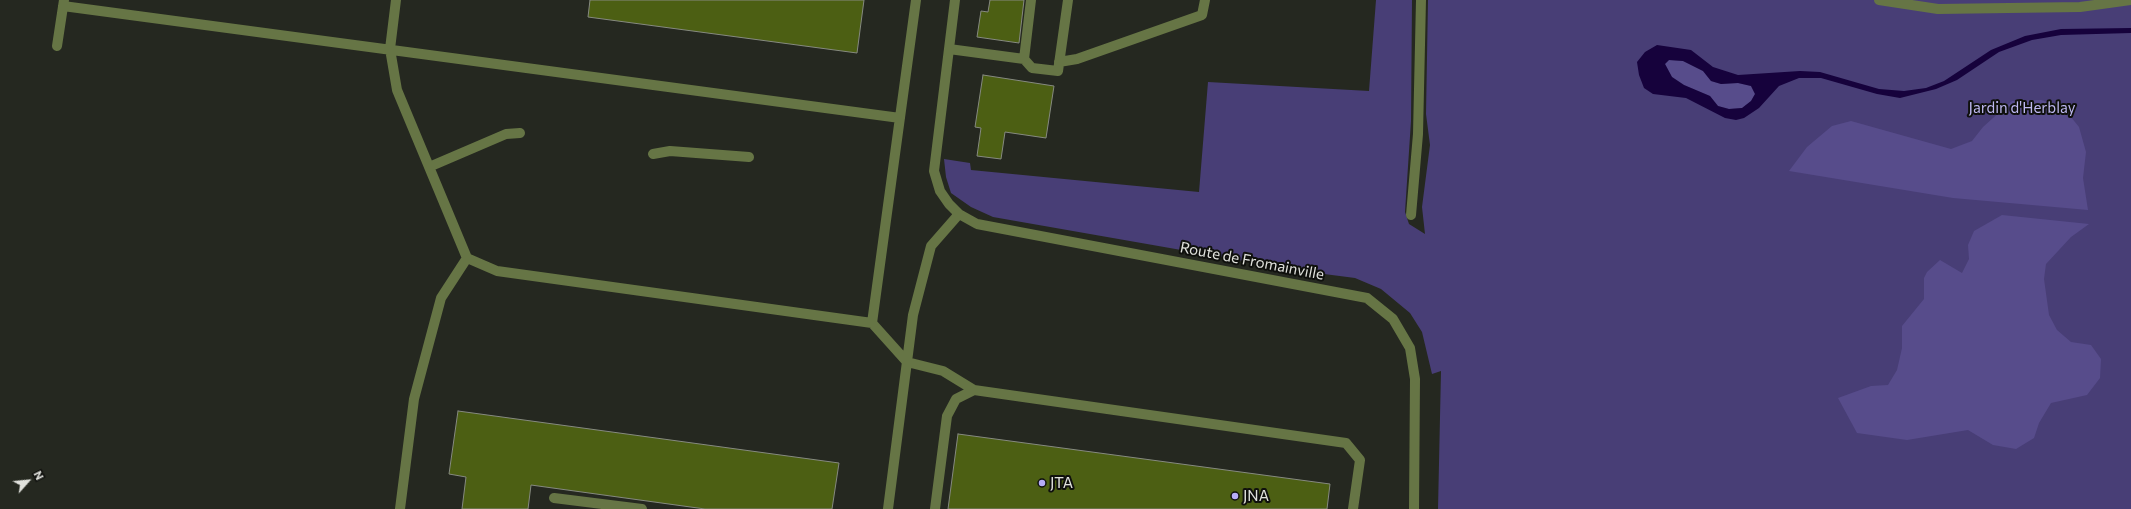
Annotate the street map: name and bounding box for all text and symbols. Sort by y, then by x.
park label: Jardin d'Herblay [1969,99,2075,117]
street label: Route de Fromainville [1178,238,1326,284]
north arrow [8,461,48,501]
text: N [31,469,47,482]
place label: JTA [1050,474,1073,492]
marker: JTA [1037,478,1047,488]
place label: JNA [1243,487,1269,505]
marker: JNA [1230,491,1240,501]

